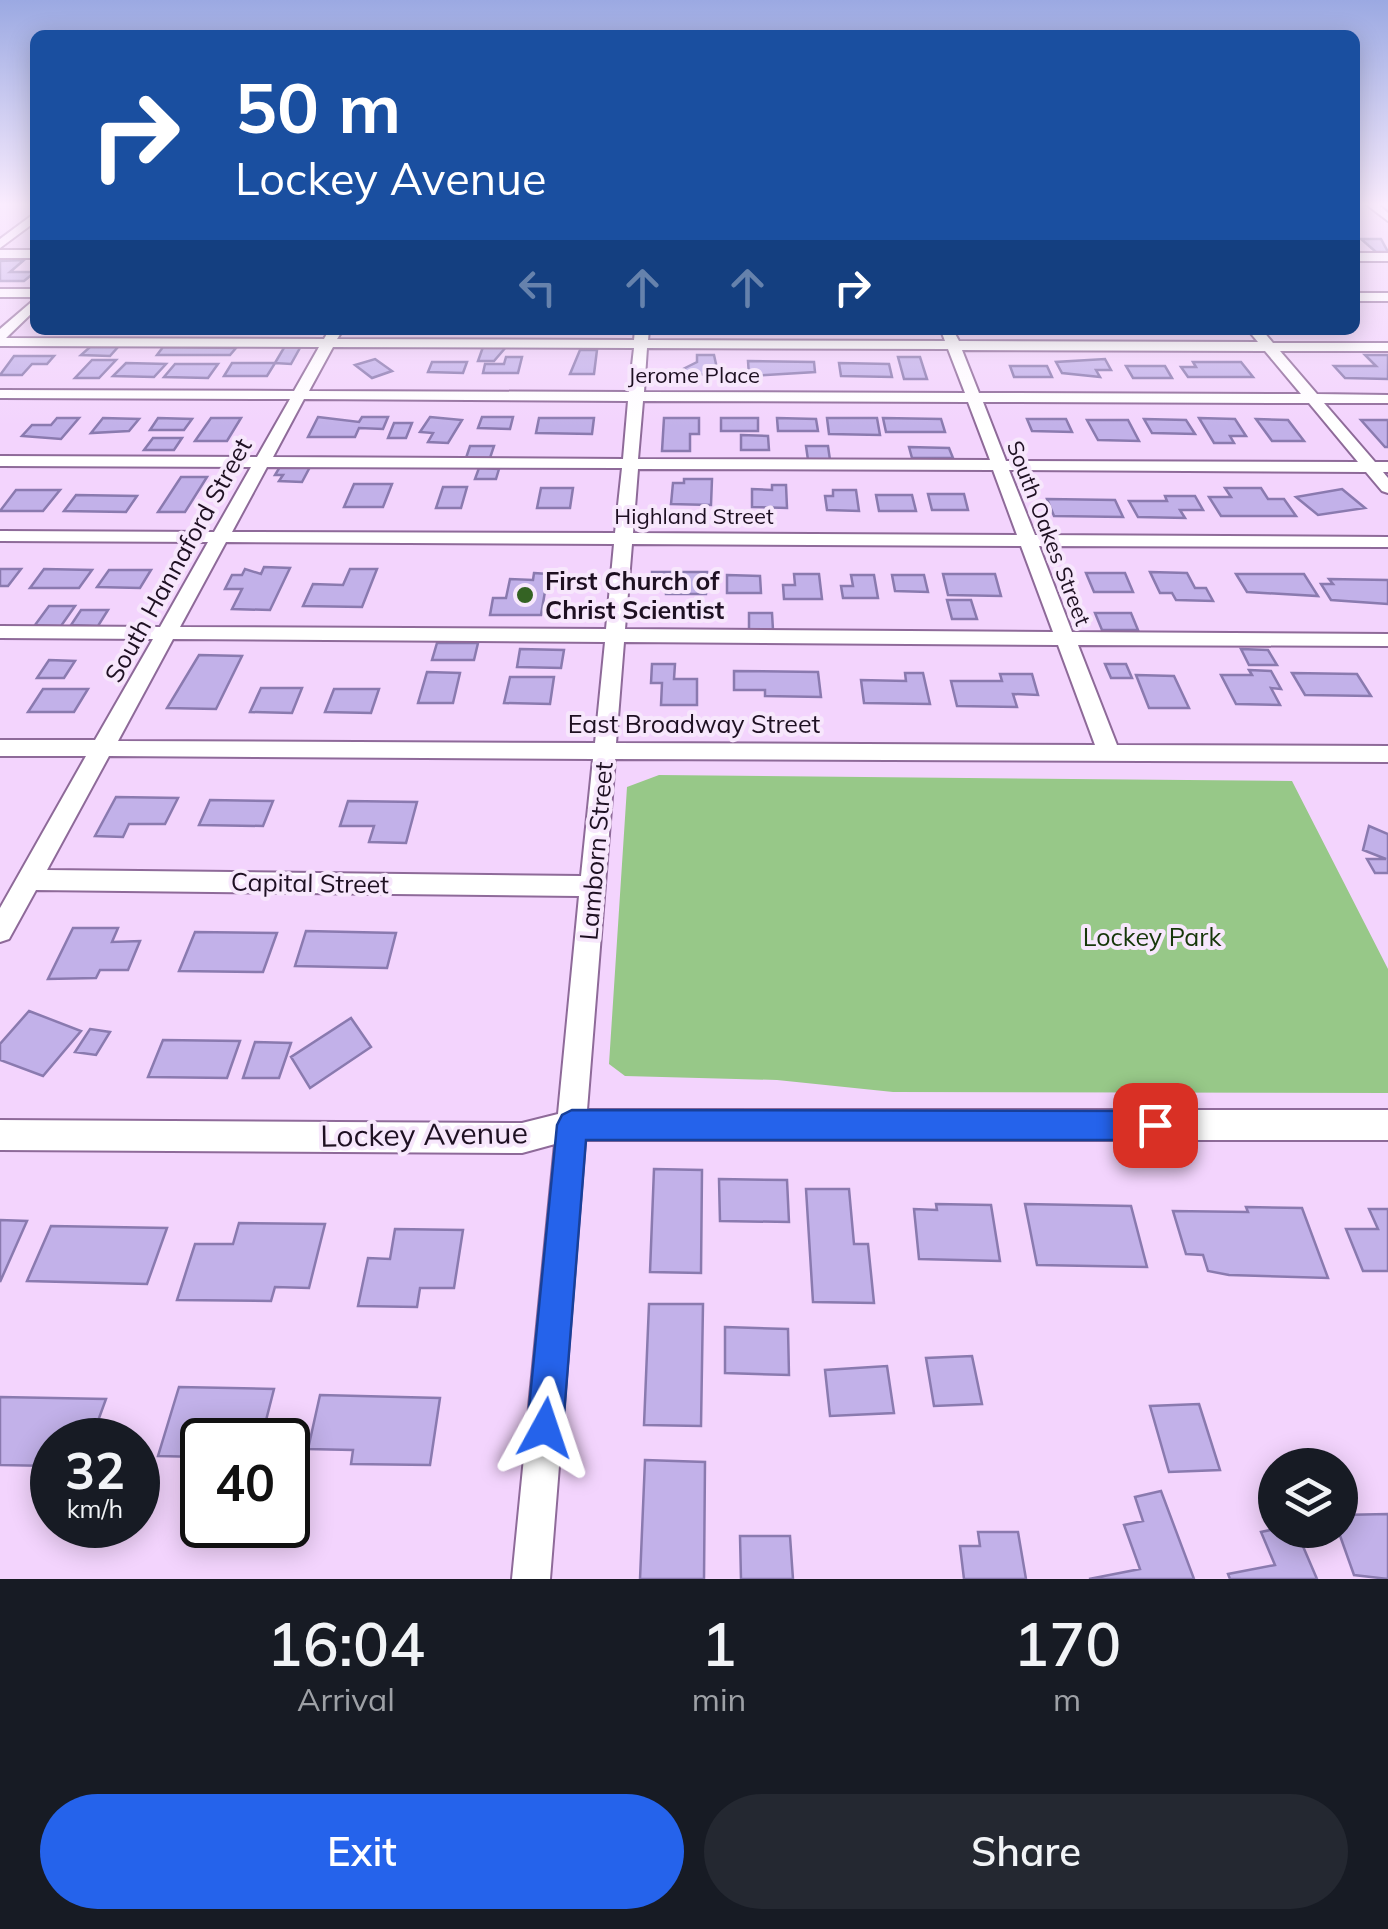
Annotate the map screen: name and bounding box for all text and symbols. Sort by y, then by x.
text: 50 m [235,63,401,151]
icon: right [70,70,200,200]
text: Lockey Avenue [235,150,546,206]
icon: left [510,260,565,315]
icon: ahead [615,260,670,315]
icon: ahead [720,260,775,315]
icon: right [825,260,880,315]
street label: Jerome Place [628,361,760,389]
street label: South Hannaford Street [97,432,258,687]
street label: South Oakes Street [1001,436,1097,630]
street label: Highland Street [614,502,774,530]
place label: First Church of Christ Scientist [545,565,725,625]
marker: First Church of Christ Scientist [514,584,536,606]
street label: East Broadway Street [568,708,821,739]
street label: Lamborn Street [572,760,619,942]
street label: Capital Street [231,866,390,899]
park label: Lockey Park [1083,921,1222,952]
pin [1113,1083,1198,1168]
icon: arrive [1128,1098,1183,1153]
street label: Lockey Avenue [320,1113,528,1155]
position arrow [493,1376,597,1480]
speed limit sign: 40 [180,1418,310,1548]
text: 32 [65,1439,125,1502]
map controls [1258,1448,1358,1548]
button: layers [1258,1448,1358,1548]
text: km/h [67,1493,123,1524]
text: 16:04 [267,1606,425,1681]
text: 1 [701,1606,737,1681]
text: 170 [1013,1606,1121,1681]
text: Arrival [297,1679,395,1719]
text: min [692,1679,746,1719]
text: m [1053,1679,1081,1719]
button: Exit [40,1794,684,1909]
button: Share [704,1794,1348,1909]

